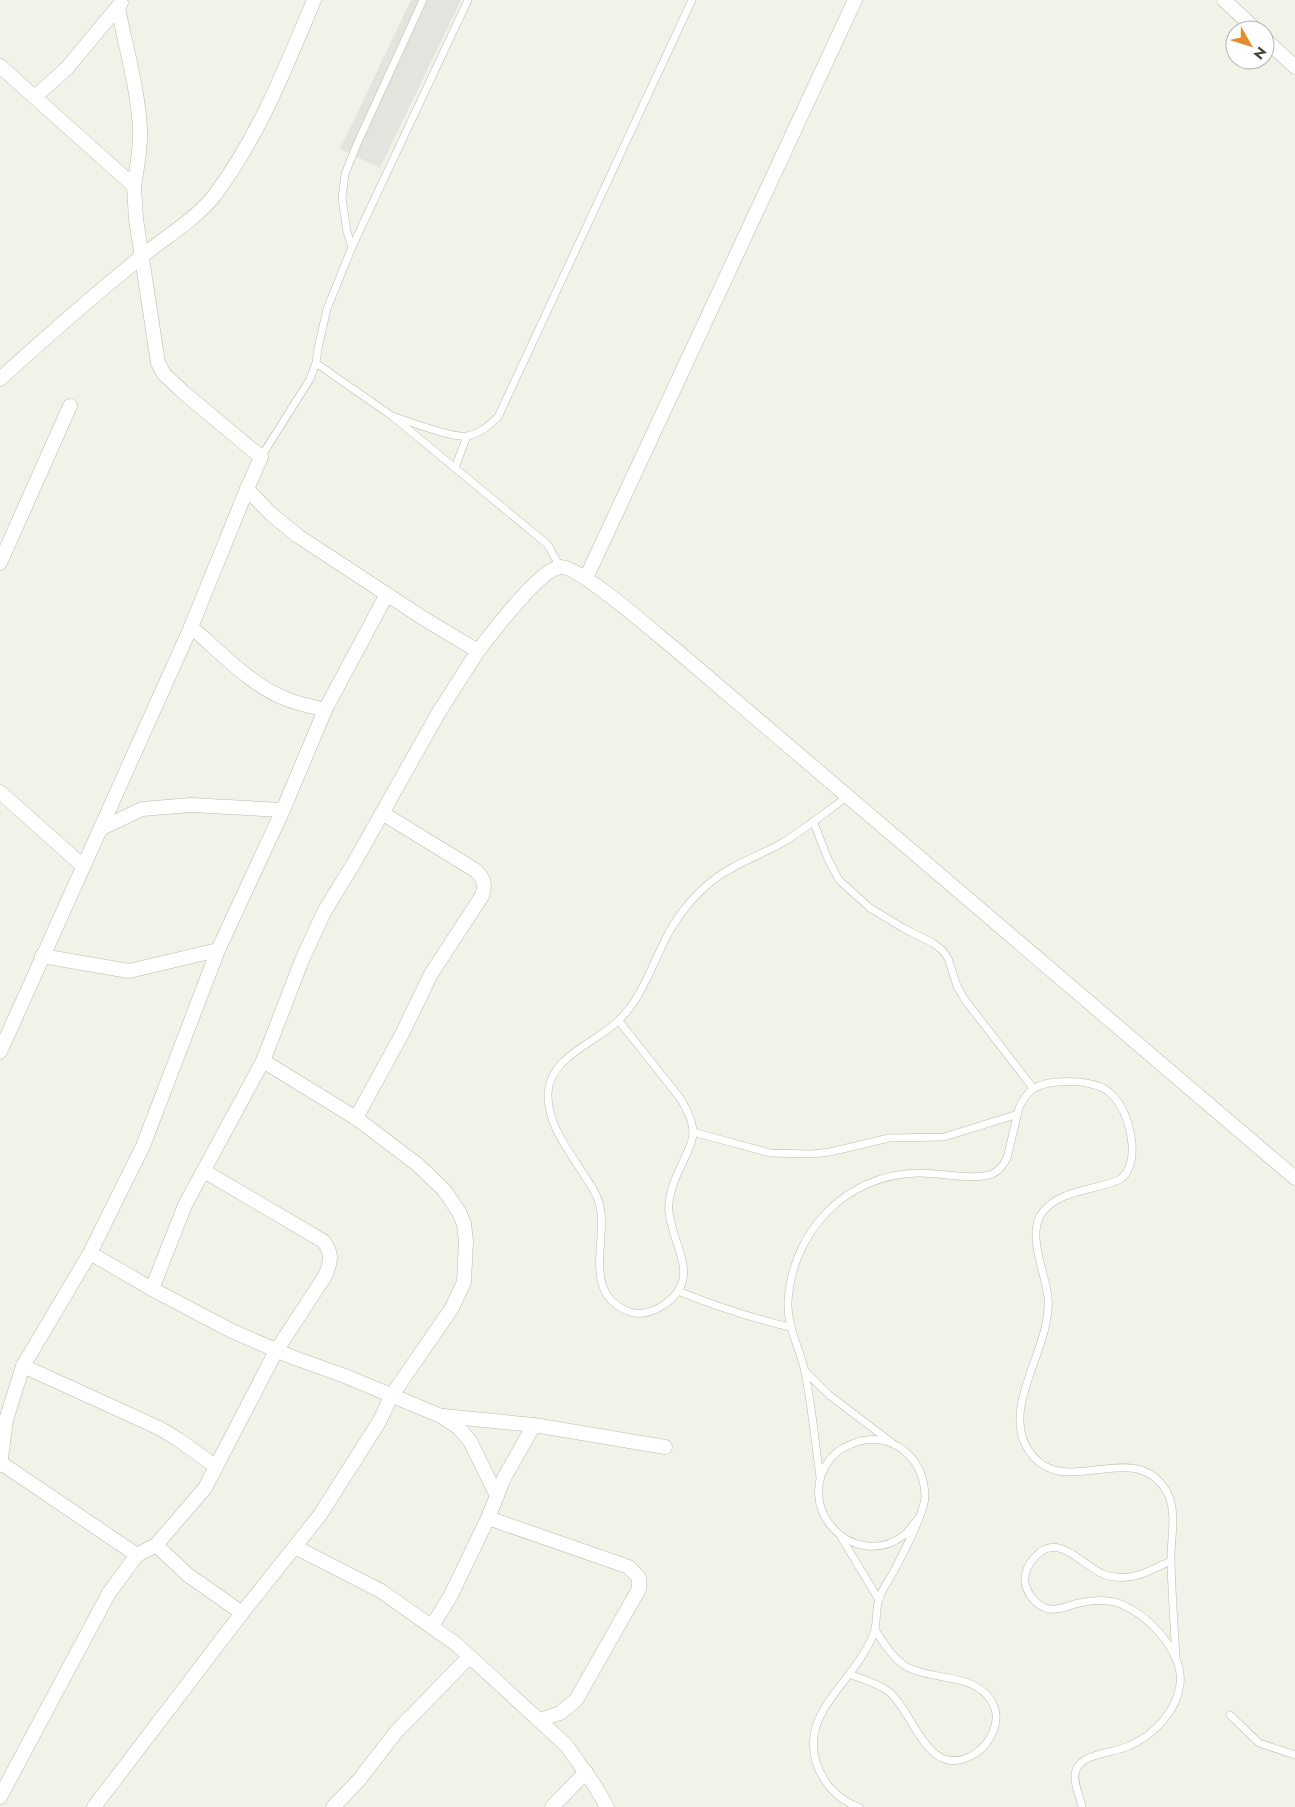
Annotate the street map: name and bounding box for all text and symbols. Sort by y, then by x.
north arrow [1225,20,1275,70]
text: N [1249,43,1271,64]

